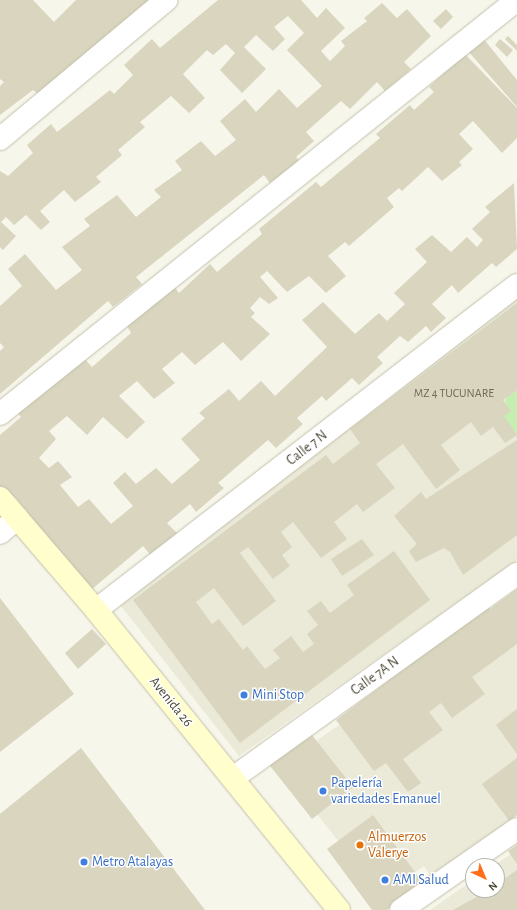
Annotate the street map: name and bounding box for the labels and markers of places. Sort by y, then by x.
place label: Mini Stop [252,687,304,703]
marker: Mini Stop [239,690,249,700]
place label: Papelería variedades Emanuel [331,775,441,808]
marker: Papelería variedades Emanuel [318,786,328,796]
place label: Almuerzos Valerye [368,829,426,862]
marker: Almuerzos Valerye [355,840,365,850]
place label: Metro Atalayas [92,854,173,870]
marker: Metro Atalayas [79,857,89,867]
place label: AMI Salud [393,872,449,888]
marker: AMI Salud [380,875,390,885]

